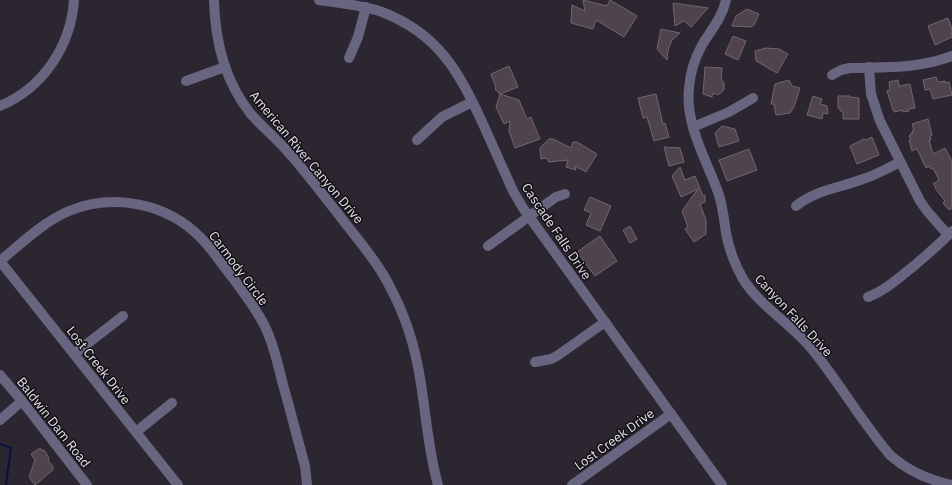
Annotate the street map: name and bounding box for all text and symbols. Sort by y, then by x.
street label: American River Canyon Drive [246,87,367,227]
street label: Cascade Falls Drive [518,180,595,283]
street label: Carmody Circle [205,228,272,309]
street label: Canyon Falls Drive [751,271,836,360]
street label: Lost Creek Drive [63,323,134,408]
street label: Baldwin Dam Road [13,374,94,471]
street label: Lost Creek Drive [571,405,658,474]

